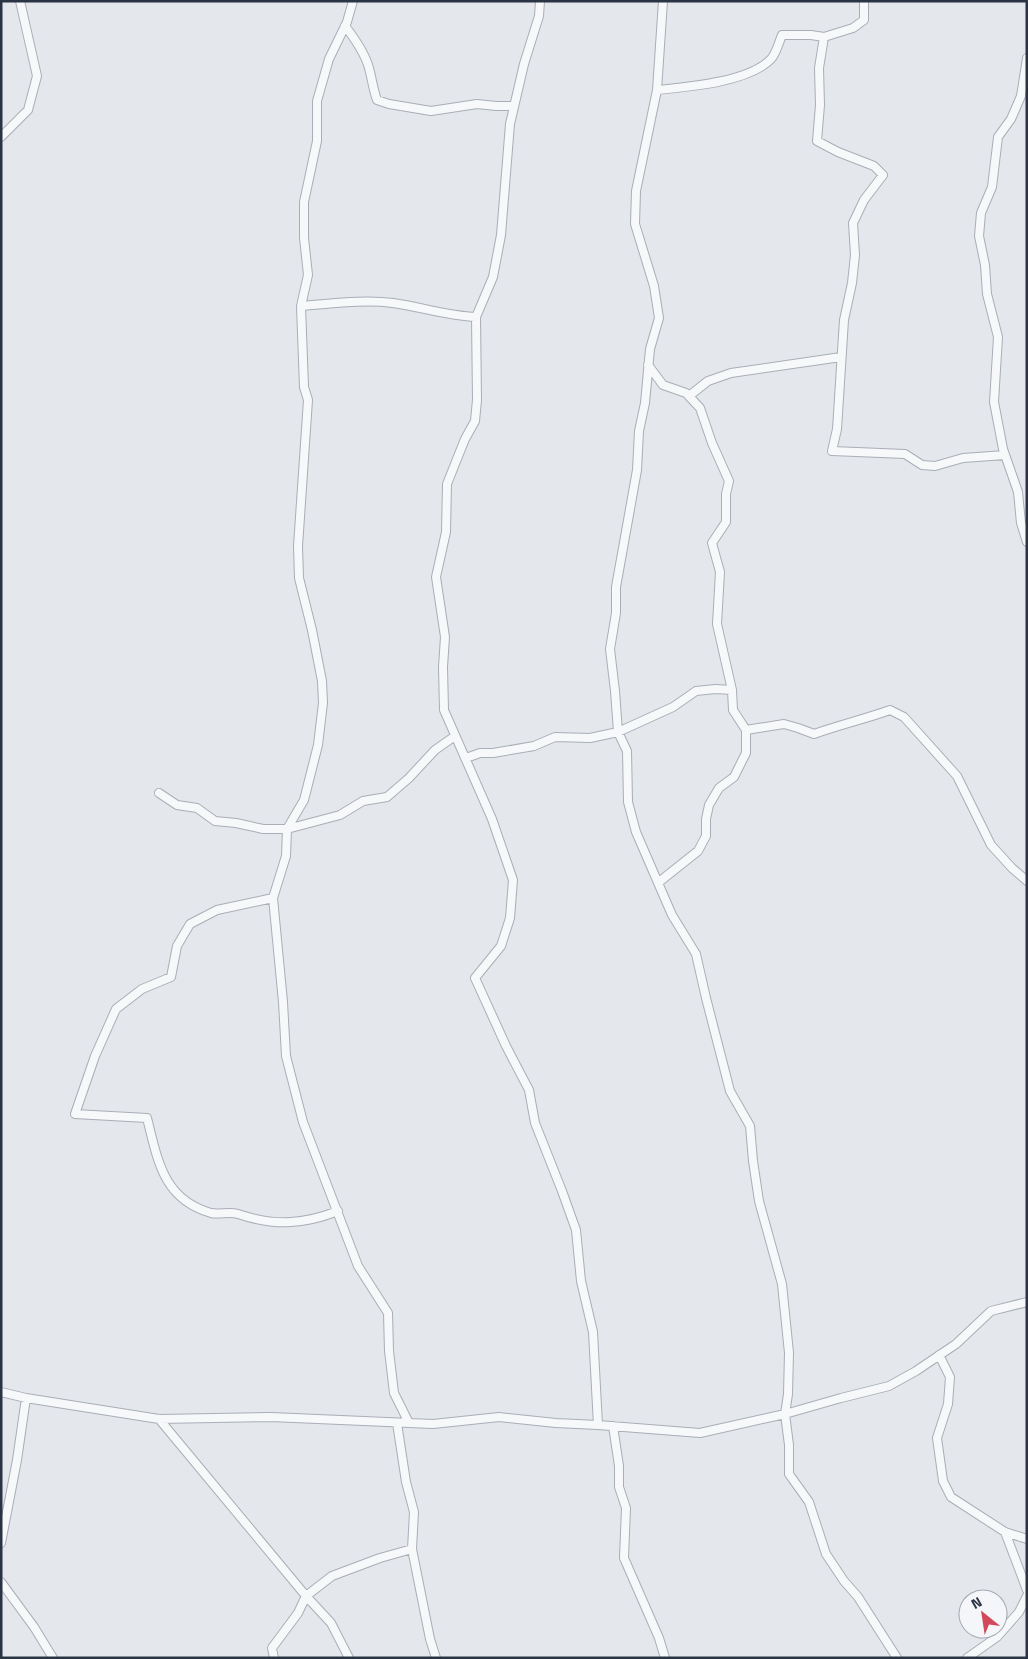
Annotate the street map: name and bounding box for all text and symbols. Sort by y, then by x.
north arrow [958,1589,1008,1639]
text: N [967,1591,986,1614]

